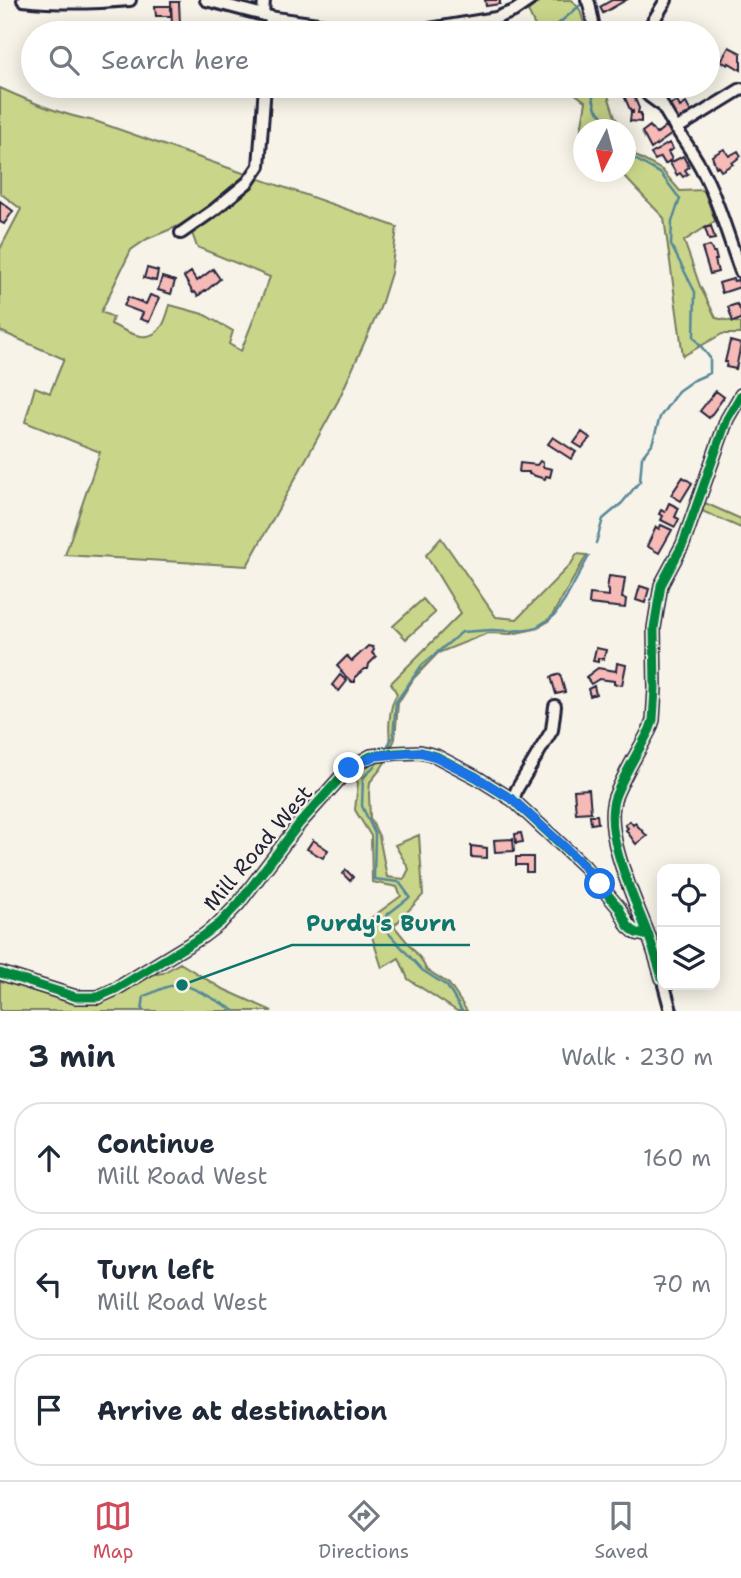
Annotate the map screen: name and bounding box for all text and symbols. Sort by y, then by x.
search box [21,21,720,98]
icon: search [45,41,83,79]
text: Search here [101,42,250,77]
north arrow [573,119,636,182]
route end [333,752,364,783]
street label: Mill Road West [197,779,319,917]
map controls [657,864,720,990]
button: locate [657,864,720,927]
route start [584,868,615,899]
callout: Purdy's Burn [292,901,470,945]
text: Purdy's Burn [306,908,456,938]
button: layers [657,927,720,990]
text: 3 min [28,1036,115,1077]
text: Walk · 230 m [561,1042,713,1072]
text: Continue [97,1126,215,1161]
icon: ahead [30,1139,68,1177]
text: 160 m [643,1143,711,1173]
text: Mill Road West [97,1161,268,1191]
text: Turn left [97,1252,214,1287]
icon: left [30,1265,68,1303]
text: 70 m [652,1269,711,1299]
text: Mill Road West [97,1287,268,1317]
icon: arrive [30,1391,68,1429]
text: Arrive at destination [97,1393,387,1428]
tab: Map [93,1497,133,1564]
tab: Directions [319,1497,409,1564]
tab: Saved [594,1497,648,1564]

